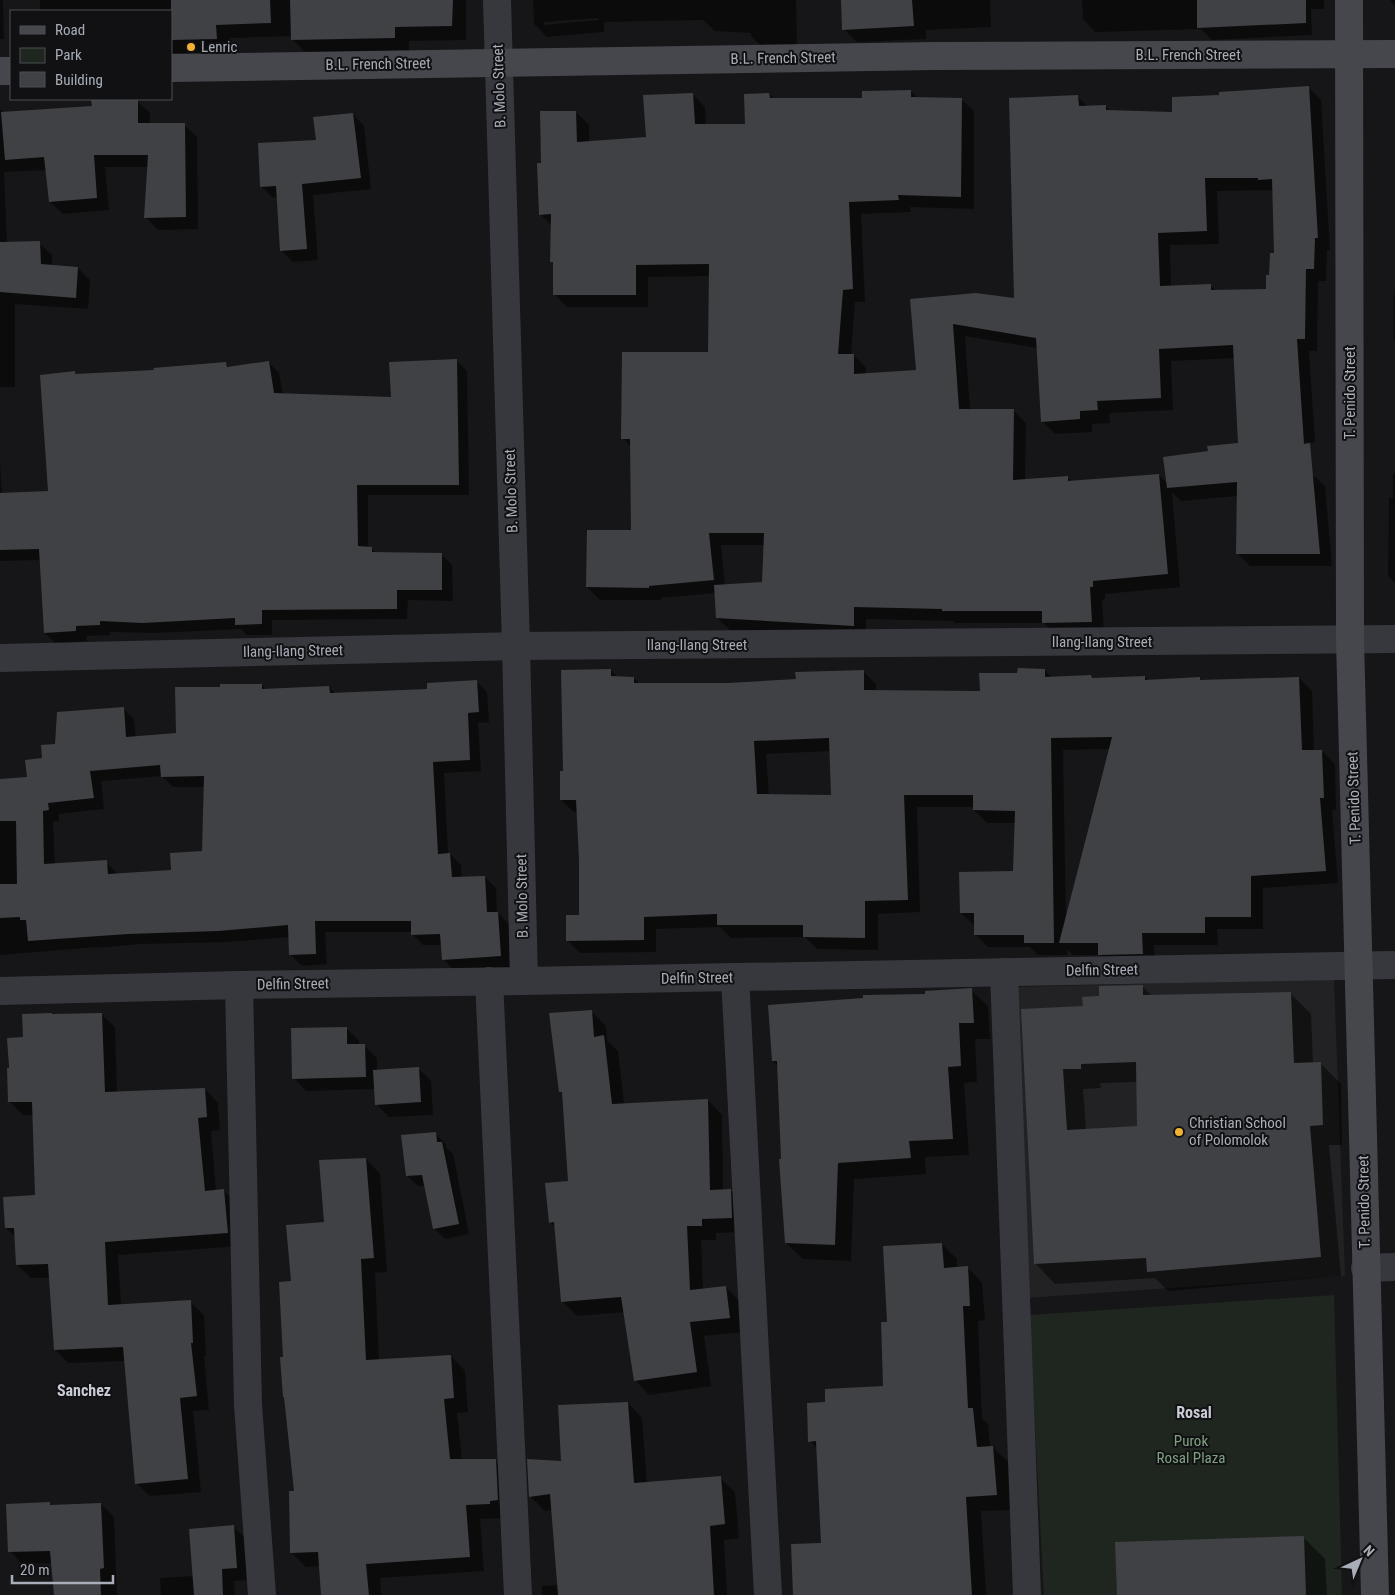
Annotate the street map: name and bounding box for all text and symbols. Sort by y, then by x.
legend [10,10,172,100]
text: Road [55,21,85,39]
place label: Lenric [201,38,237,56]
marker: Lenric [185,41,197,53]
street label: B. Molo Street [489,44,509,128]
text: Park [55,46,82,64]
street label: B.L. French Street [1135,46,1241,64]
street label: B.L. French Street [730,48,836,68]
street label: B.L. French Street [325,54,431,74]
text: Building [55,71,103,89]
street label: T. Penido Street [1341,346,1359,440]
street label: B. Molo Street [501,449,521,533]
street label: Ilang-Ilang Street [1052,633,1152,651]
street label: Ilang-Ilang Street [647,636,747,654]
street label: Ilang-Ilang Street [243,641,343,661]
street label: T. Penido Street [1343,751,1365,845]
street label: B. Molo Street [512,854,532,938]
street label: Delfin Street [1066,960,1138,980]
street label: Delfin Street [661,968,733,988]
street label: Delfin Street [257,974,329,994]
place label: Christian School of Polomolok [1189,1114,1286,1149]
marker: Christian School of Polomolok [1173,1126,1185,1138]
street label: T. Penido Street [1354,1155,1374,1249]
district label: Sanchez [57,1381,111,1400]
district label: Rosal [1176,1403,1212,1422]
park label: Purok Rosal Plaza [1156,1432,1226,1467]
north arrow [1335,1535,1385,1585]
text: N [1360,1542,1378,1559]
scale bar [12,1552,114,1584]
text: 20 m [20,1561,50,1579]

